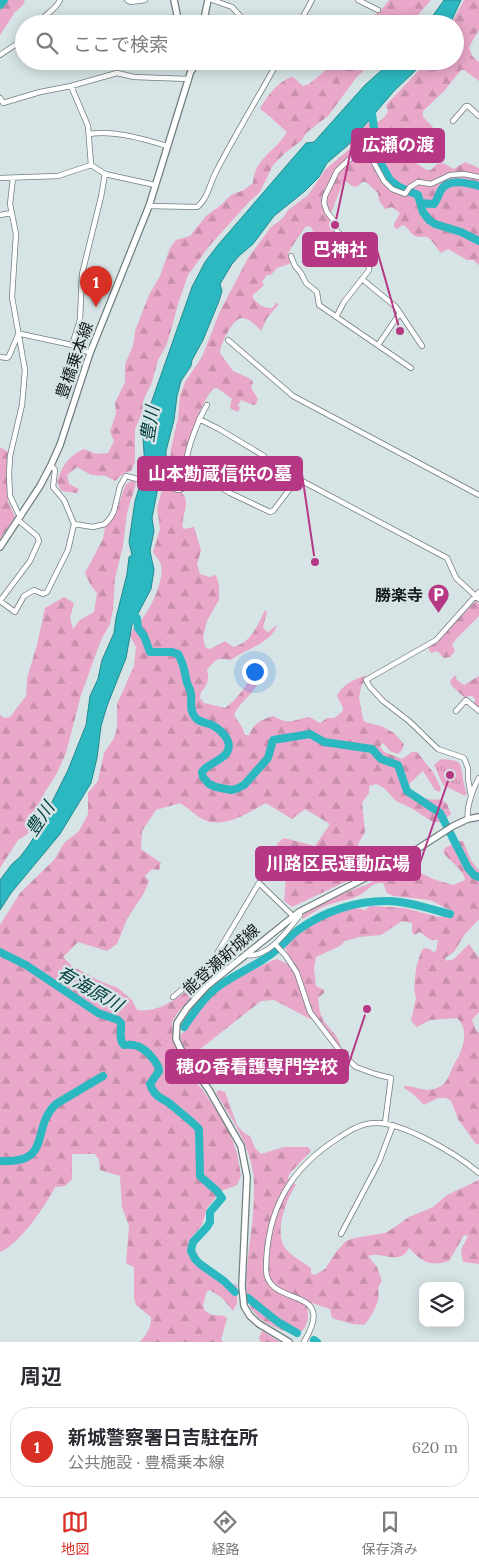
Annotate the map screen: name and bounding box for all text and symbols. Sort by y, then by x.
search box [15,15,464,70]
icon: search [33,29,61,57]
text: ここで検索 [73,32,168,56]
callout: 広瀬の渡 [352,129,444,162]
text: 広瀬の渡 [362,133,434,156]
callout: 巴神社 [303,233,377,266]
text: 巴神社 [313,238,367,261]
pin: 1 [80,266,112,307]
street label: 豊橋乗本線 [51,319,97,401]
water label: 豊川 [135,402,164,443]
callout: 山本勘蔵信供の墓 [138,457,302,490]
text: 山本勘蔵信供の墓 [148,462,292,485]
parking icon: 勝楽寺 [427,583,451,614]
place label: 勝楽寺 [375,585,423,605]
your location [242,659,268,685]
water label: 豊川 [20,796,60,840]
callout: 川路区民運動広場 [256,847,420,880]
text: 川路区民運動広場 [266,852,410,875]
street label: 能登瀬新城線 [179,919,263,999]
water label: 有海原川 [53,961,129,1018]
callout: 穂の香看護専門学校 [166,1050,348,1083]
text: 穂の香看護専門学校 [176,1055,338,1078]
map controls [419,1282,464,1327]
button: layers [419,1282,464,1327]
text: 周辺 [20,1363,62,1390]
text: 新城警察署日吉駐在所 [68,1425,258,1449]
text: 1 [34,1437,40,1457]
text: 620 m [412,1437,458,1457]
text: 公共施設 · 豊橋乗本線 [68,1452,224,1472]
tab: 地図 [61,1508,89,1558]
tab: 経路 [211,1508,239,1558]
tab: 保存済み [362,1508,418,1558]

